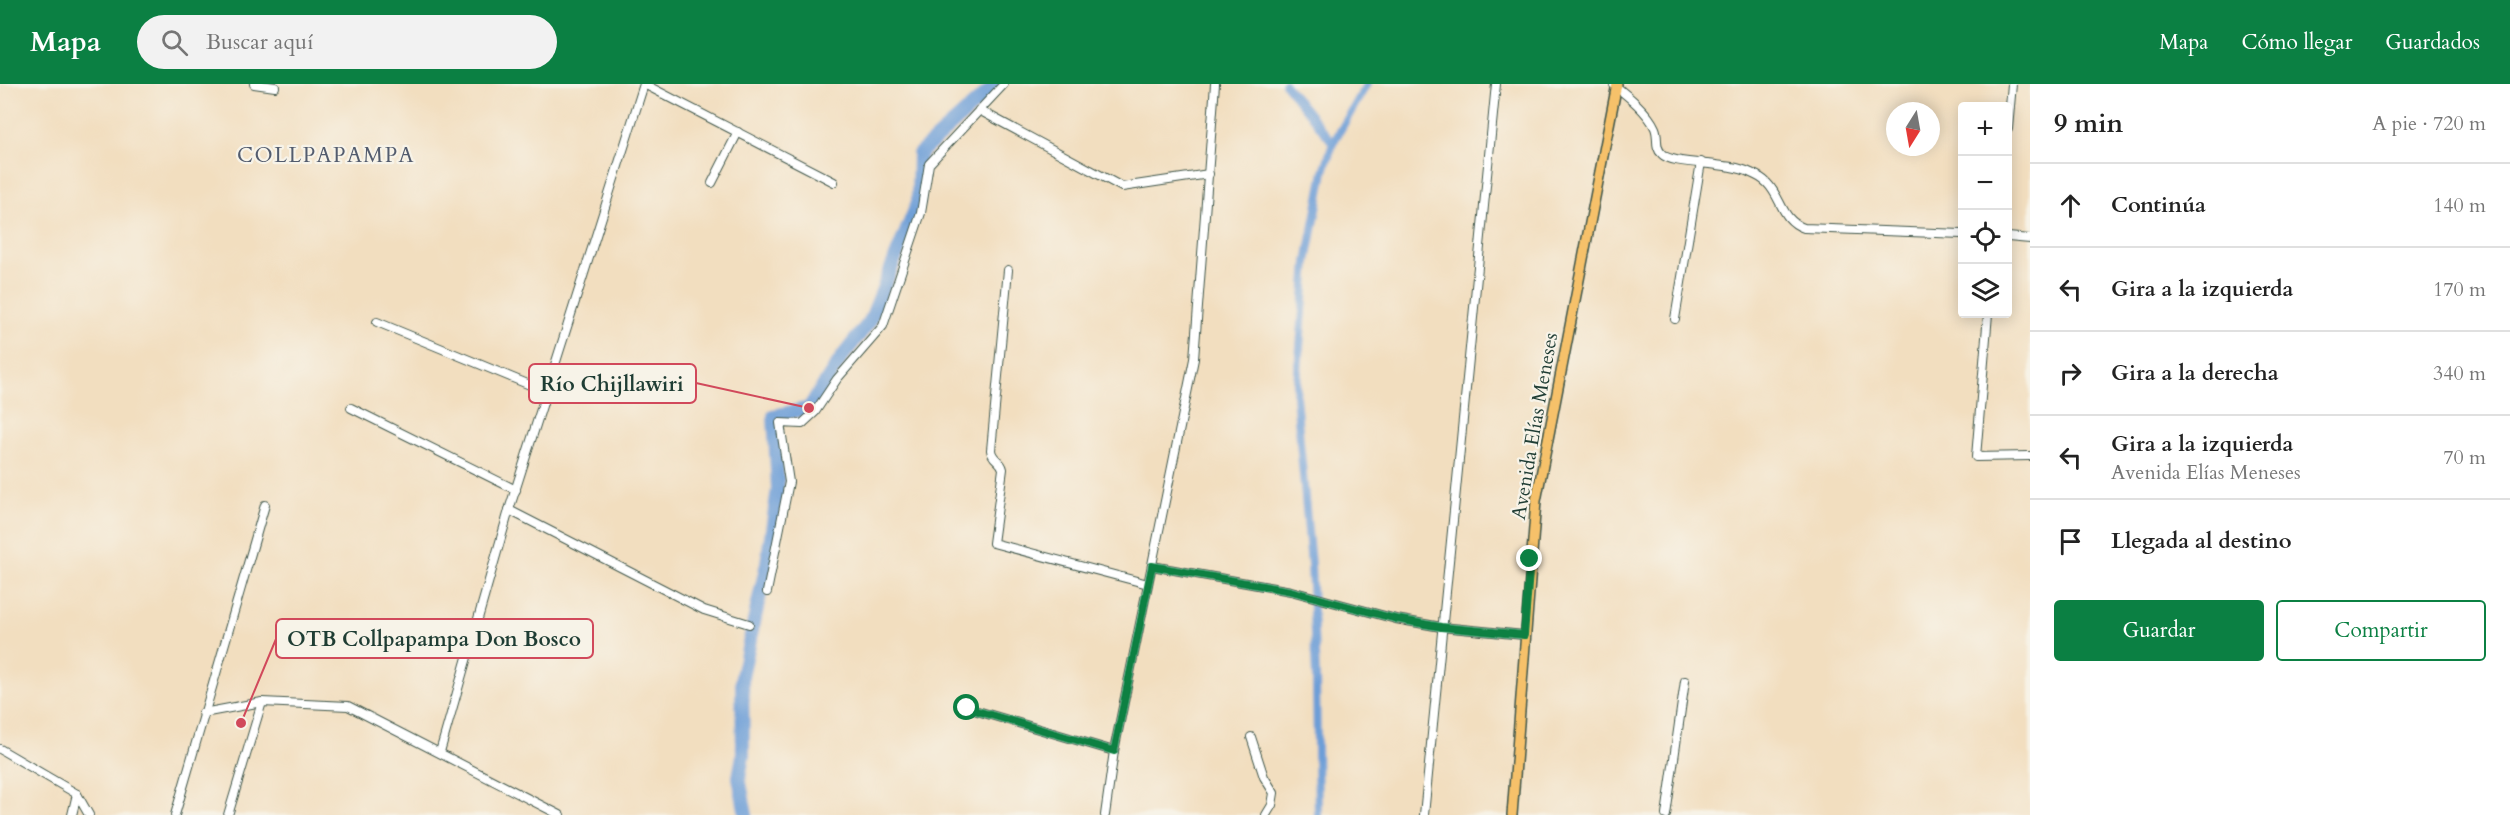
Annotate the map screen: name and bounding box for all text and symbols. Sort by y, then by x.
search box [137,15,557,69]
text: Mapa [30,23,101,61]
icon: search [158,26,191,59]
text: Buscar aquí [206,27,313,57]
text: Mapa [2159,28,2208,57]
text: Cómo llegar [2241,28,2352,57]
text: Guardados [2385,28,2480,57]
north arrow [1886,102,1940,156]
map controls [1958,102,2012,318]
button: + [1958,102,2012,156]
text: 9 min [2054,106,2123,141]
text: A pie · 720 m [2372,110,2486,137]
district label: COLLPAPAMPA [237,141,415,170]
button: − [1958,156,2012,210]
icon: ahead [2054,189,2087,222]
text: Continúa [2111,190,2206,220]
text: 140 m [2433,192,2486,219]
button: locate [1958,210,2012,264]
button: layers [1958,264,2012,318]
icon: left [2054,273,2087,306]
text: Gira a la izquierda [2111,274,2294,304]
text: 170 m [2433,276,2486,303]
street label: Avenida Elías Meneses [1505,330,1564,522]
icon: right [2054,357,2087,390]
text: Gira a la derecha [2111,358,2279,388]
text: 340 m [2433,360,2486,387]
callout: Río Chijllawiri [529,364,696,403]
text: Río Chijllawiri [540,370,684,399]
text: Gira a la izquierda [2111,429,2294,459]
icon: left [2054,441,2087,474]
text: 70 m [2443,444,2486,471]
text: Avenida Elías Meneses [2111,459,2301,486]
icon: arrive [2054,525,2087,558]
text: Llegada al destino [2111,526,2292,556]
route end [1516,545,1542,571]
button: Guardar [2054,600,2264,661]
button: Compartir [2276,600,2486,661]
callout: OTB Collpapampa Don Bosco [276,619,593,658]
text: OTB Collpapampa Don Bosco [287,625,581,654]
route start [953,694,979,720]

